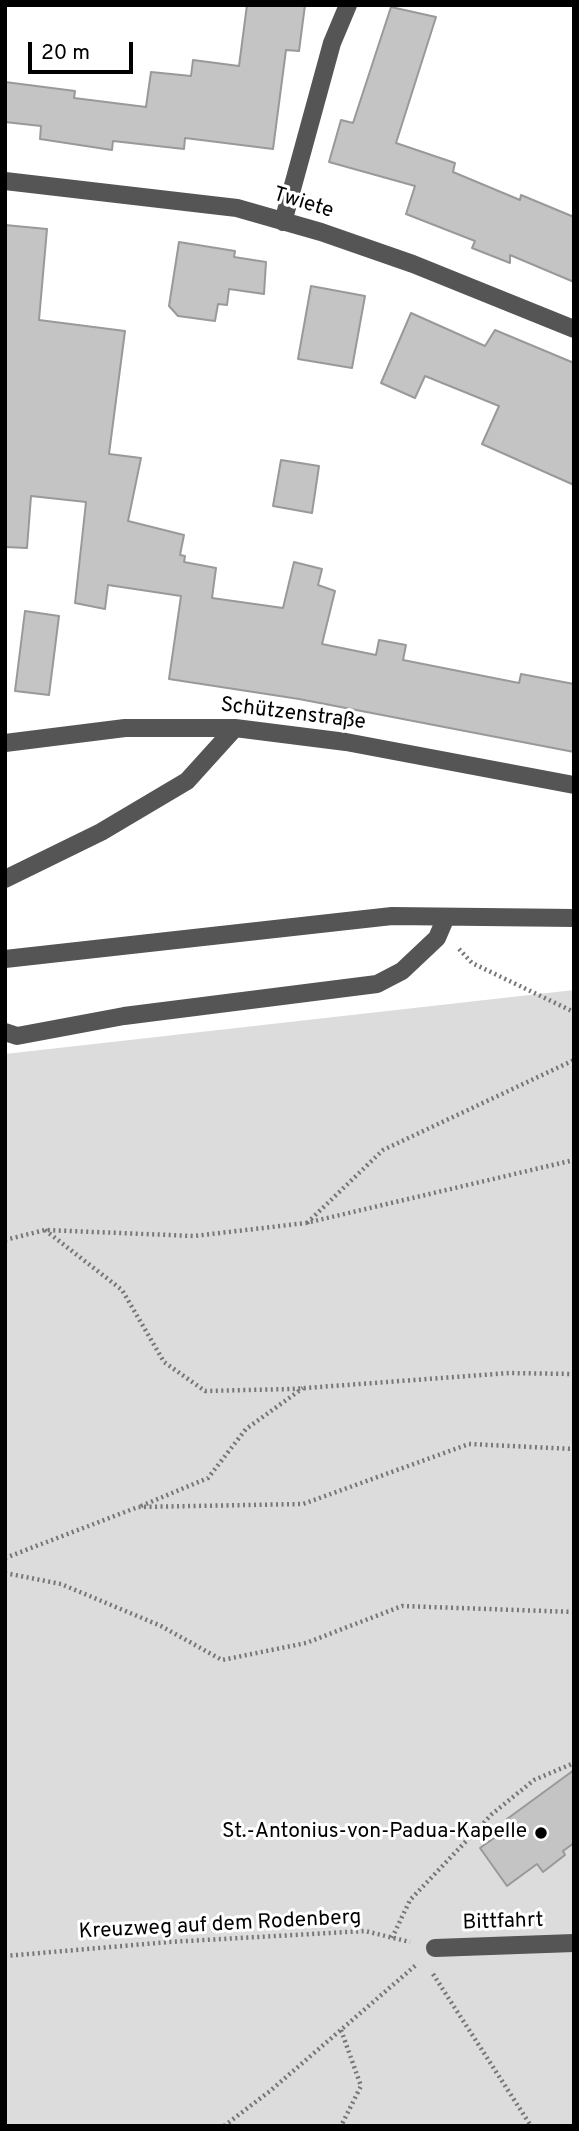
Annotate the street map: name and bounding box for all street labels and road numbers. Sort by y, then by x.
street label: Twiete [270,183,336,225]
street label: Schützenstraße [219,694,367,736]
street label: Kreuzweg auf dem Rodenberg [78,1906,362,1946]
street label: Bittfahrt [462,1909,544,1937]

